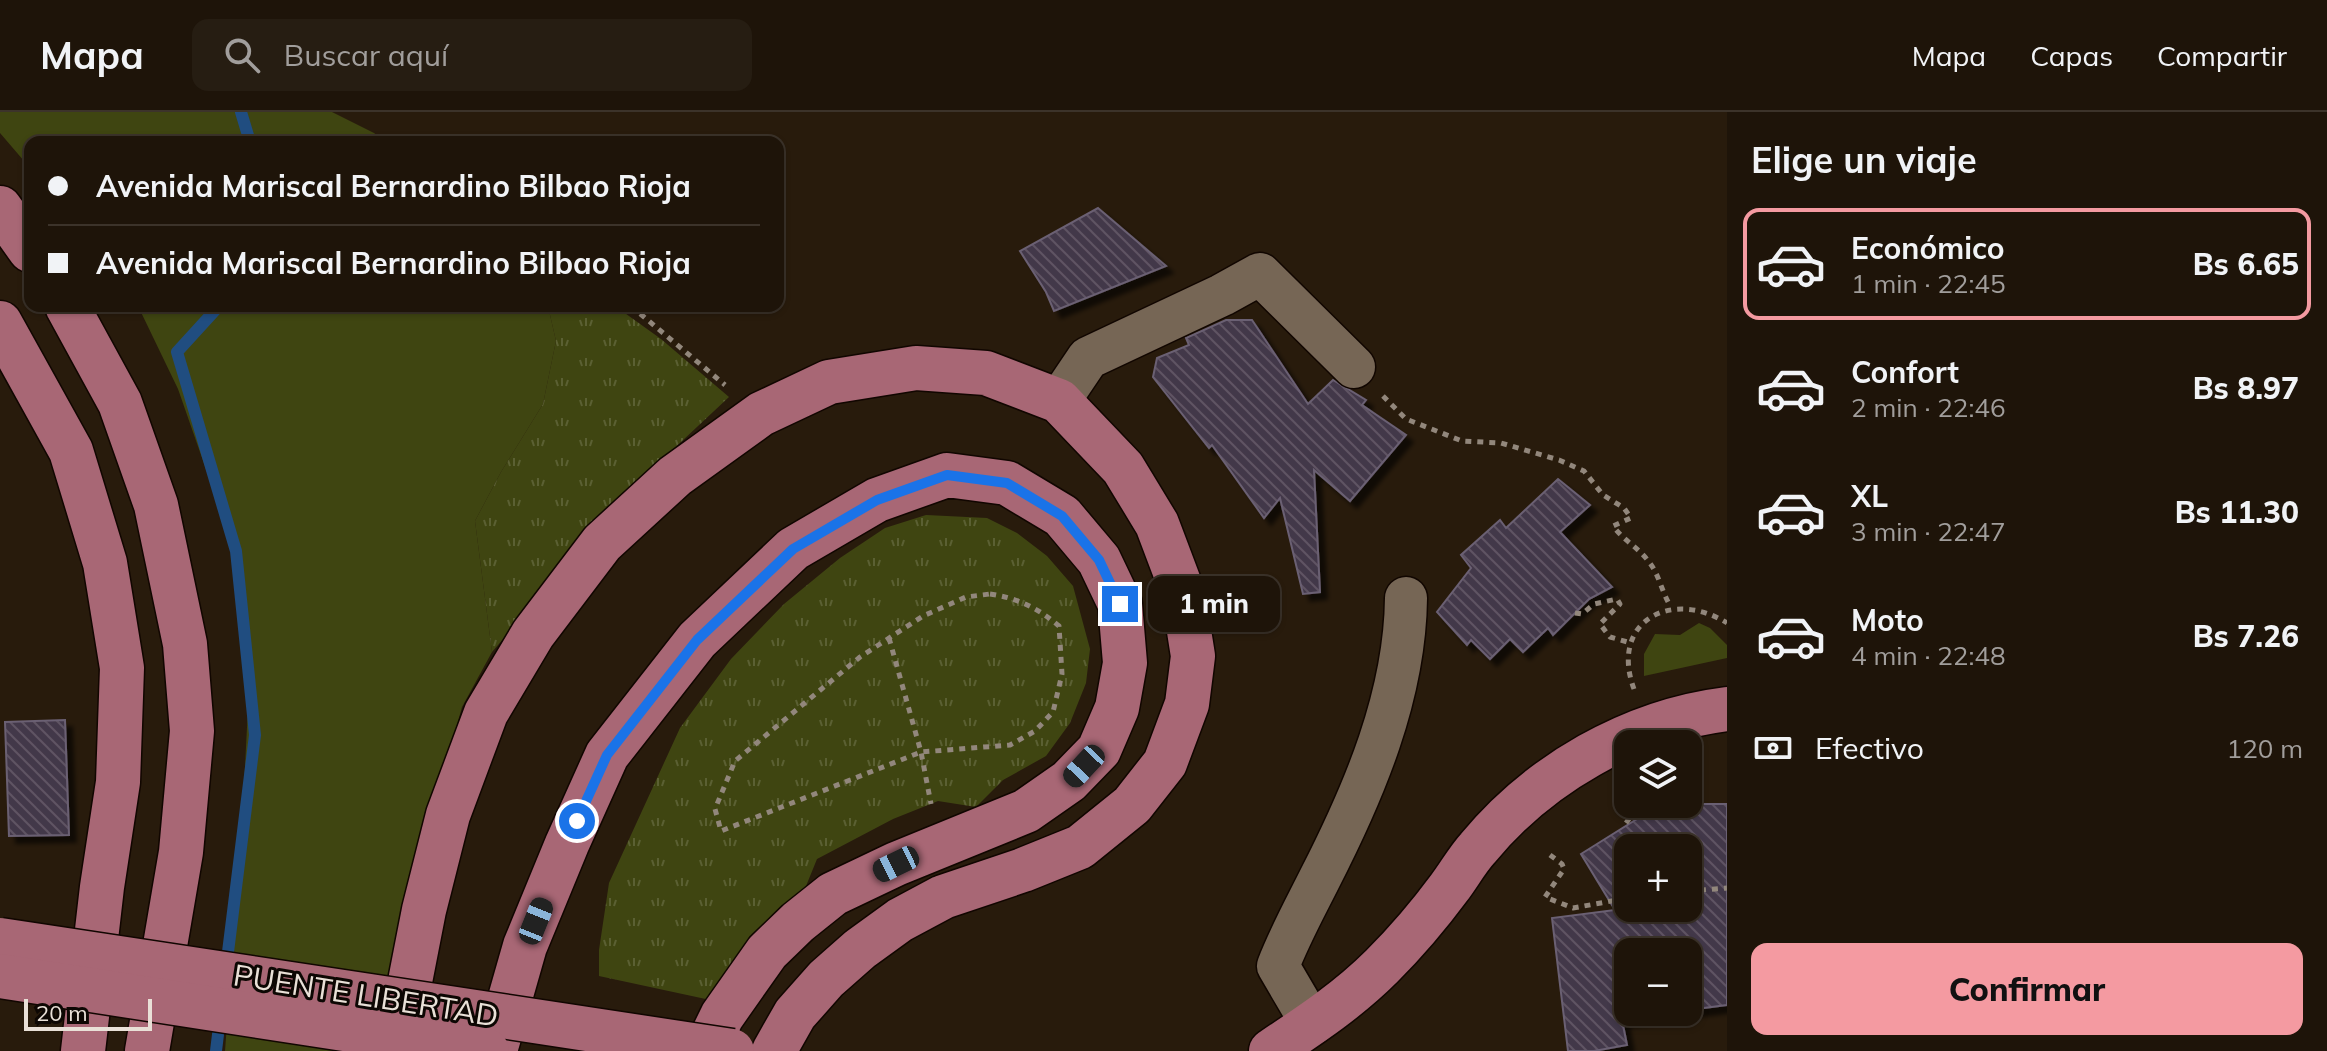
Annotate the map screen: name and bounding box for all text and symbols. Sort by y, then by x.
search box [192,19,752,91]
text: Mapa [40,31,144,79]
icon: search [220,33,264,77]
text: Buscar aquí [284,36,448,74]
text: Mapa [1912,38,1986,73]
text: Capas [2030,38,2113,73]
text: Compartir [2157,38,2287,73]
text: Elige un viaje [1751,137,1977,182]
text: Avenida Mariscal Bernardino Bilbao Rioja [96,167,691,205]
icon: car [1755,228,1827,300]
text: Económico [1851,229,2005,267]
text: Avenida Mariscal Bernardino Bilbao Rioja [96,244,691,282]
text: Bs 6.65 [2193,245,2299,283]
text: 1 min · 22:45 [1851,267,2006,300]
icon: car [1755,352,1827,424]
text: Confort [1851,353,1959,391]
text: Bs 8.97 [2193,369,2299,407]
text: 2 min · 22:46 [1851,391,2006,424]
icon: car [1755,476,1827,548]
text: XL [1851,477,1888,515]
text: Bs 11.30 [2175,493,2299,531]
text: 3 min · 22:47 [1851,515,2006,548]
callout: 1 min [1148,576,1280,632]
route end [1102,586,1138,622]
text: 1 min [1179,587,1249,620]
icon: car [1755,600,1827,672]
text: Moto [1851,601,1924,639]
text: Bs 7.26 [2193,617,2299,655]
text: 4 min · 22:48 [1851,639,2006,672]
icon: cash [1751,726,1795,770]
text: Efectivo [1815,729,1924,767]
map controls [1614,730,1702,1026]
button: layers [1614,730,1702,818]
text: 120 m [2227,732,2303,765]
car [1059,740,1109,792]
route start [559,803,595,839]
button: + [1614,834,1702,922]
car [869,843,923,885]
car [516,894,556,948]
button: − [1614,938,1702,1026]
button: Confirmar [1751,943,2303,1035]
street label: PUENTE LIBERTAD [231,955,501,1035]
scale bar [24,995,152,1031]
text: 20 m [36,999,87,1027]

